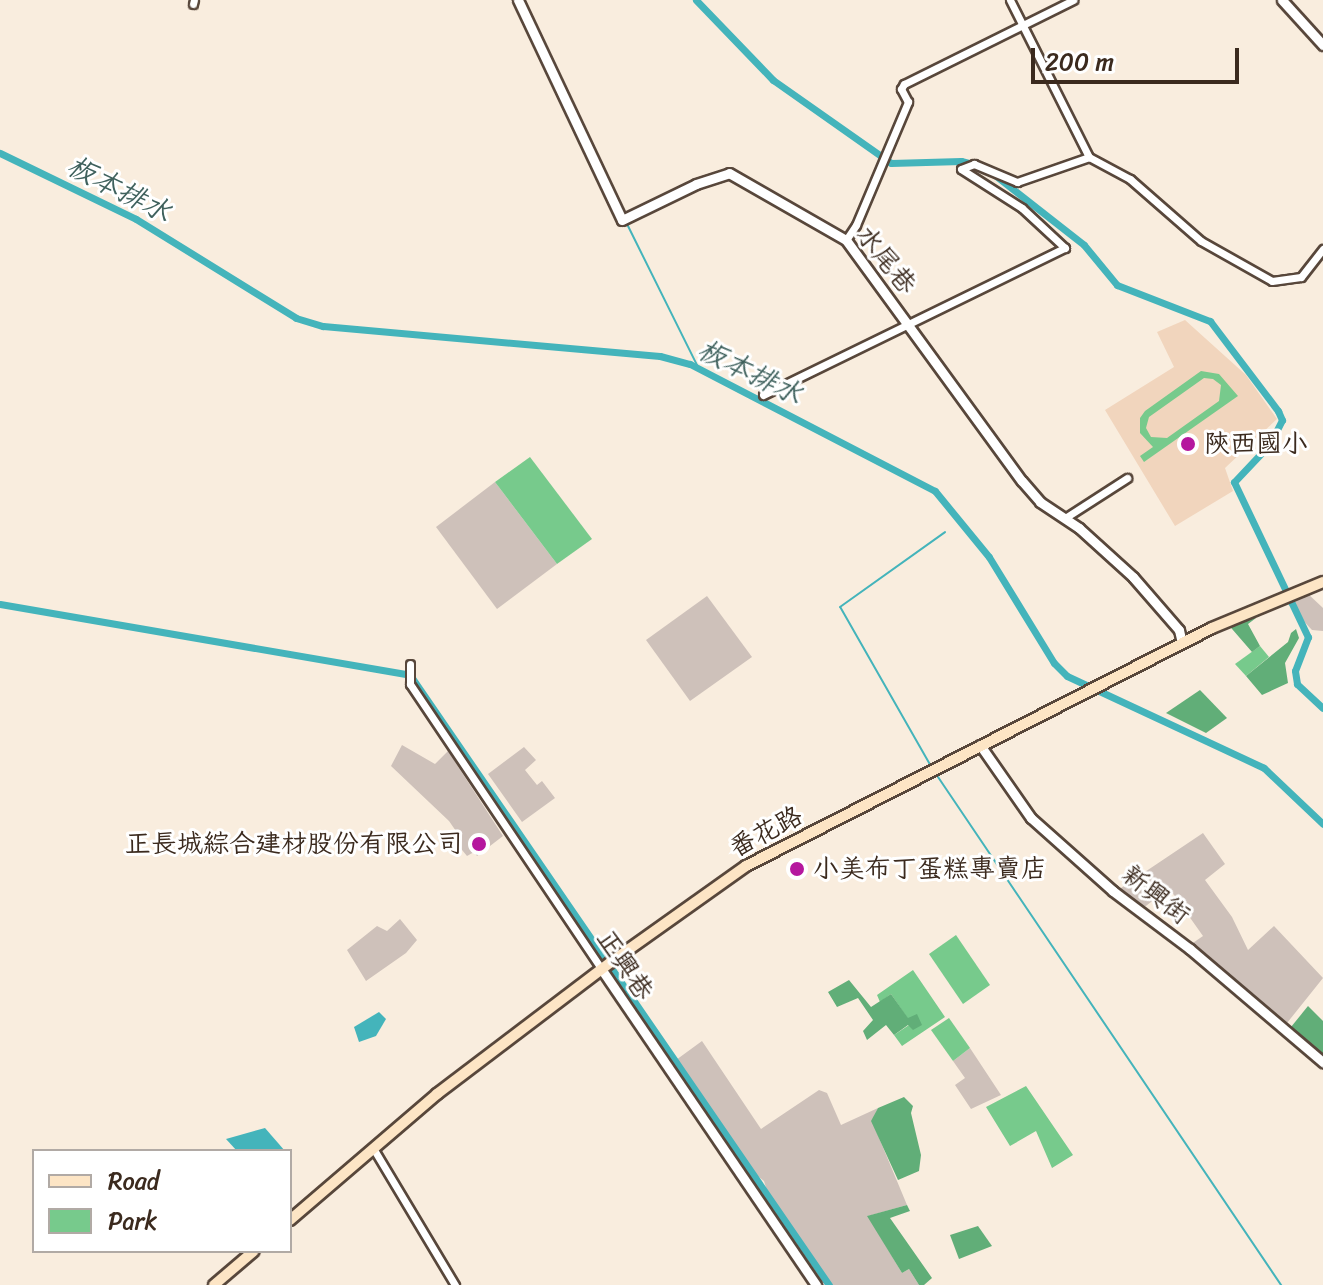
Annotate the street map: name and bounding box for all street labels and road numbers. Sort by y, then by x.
street label: 水尾巷 [849,220,923,300]
street label: 番花路 [724,800,808,864]
street label: 新興街 [1116,859,1196,931]
street label: 正興巷 [590,924,660,1006]

